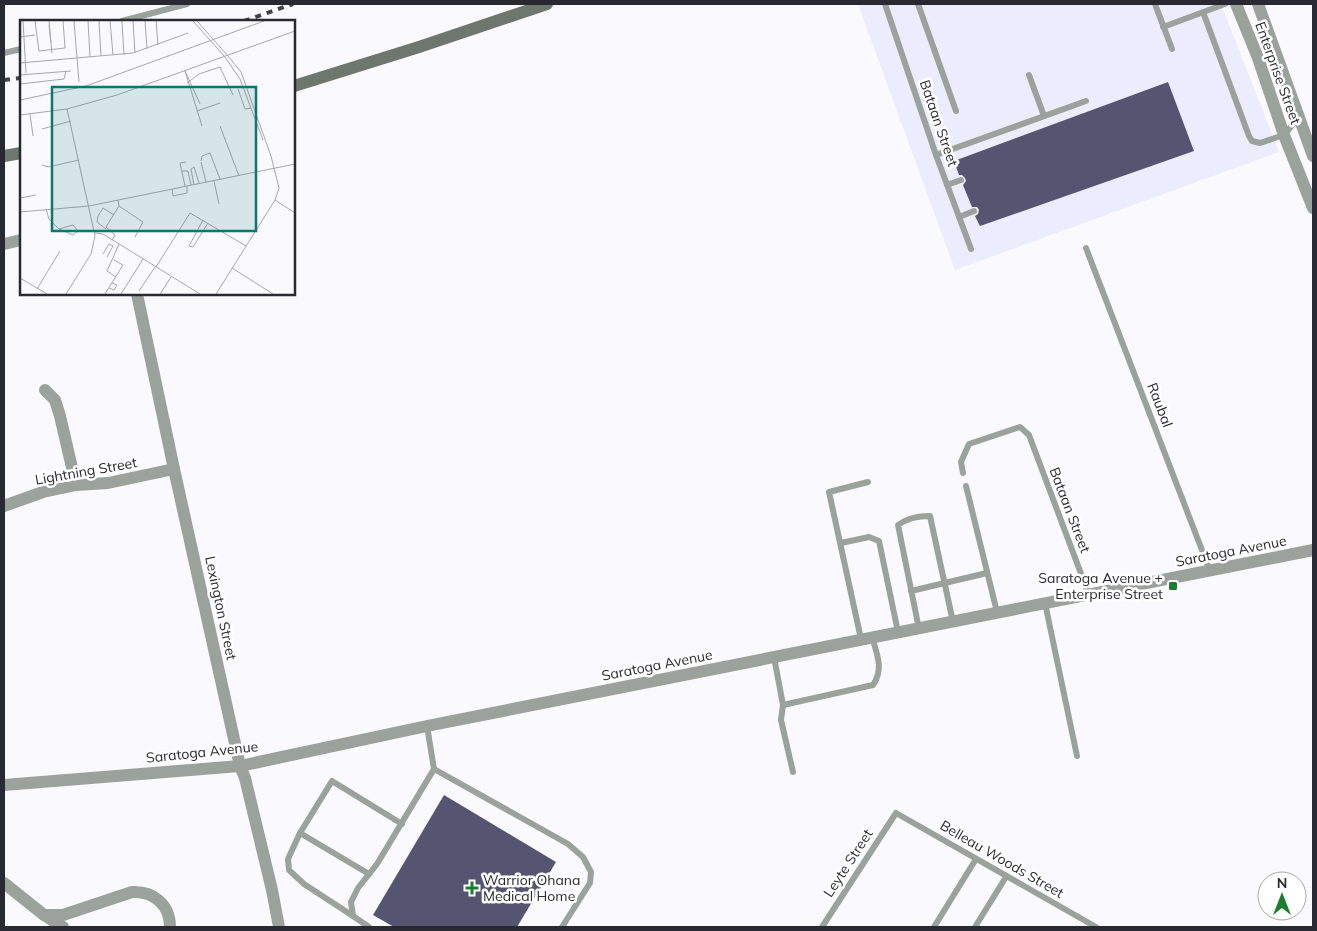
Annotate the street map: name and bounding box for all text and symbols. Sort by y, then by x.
street label: Enterprise Street [1251,19,1305,127]
inset map [20,20,295,295]
street label: Bataan Street [916,77,962,169]
street label: Raubal [1143,380,1177,430]
street label: Lightning Street [34,453,138,489]
street label: Bataan Street [1045,465,1095,555]
street label: Saratoga Avenue [1174,531,1288,571]
street label: Lexington Street [201,554,241,662]
place label: Saratoga Avenue + Enterprise Street [1038,569,1163,603]
marker: Saratoga Avenue + Enterprise Street [1167,580,1179,592]
street label: Saratoga Avenue [600,645,714,685]
street label: Saratoga Avenue [145,737,259,767]
street label: Belleau Woods Street [937,816,1067,902]
street label: Leyte Street [819,826,877,900]
place label: Warrior Ohana Medical Home [483,871,580,905]
north arrow [1257,871,1307,921]
text: N [1277,874,1287,892]
marker: Warrior Ohana Medical Home [465,881,479,895]

